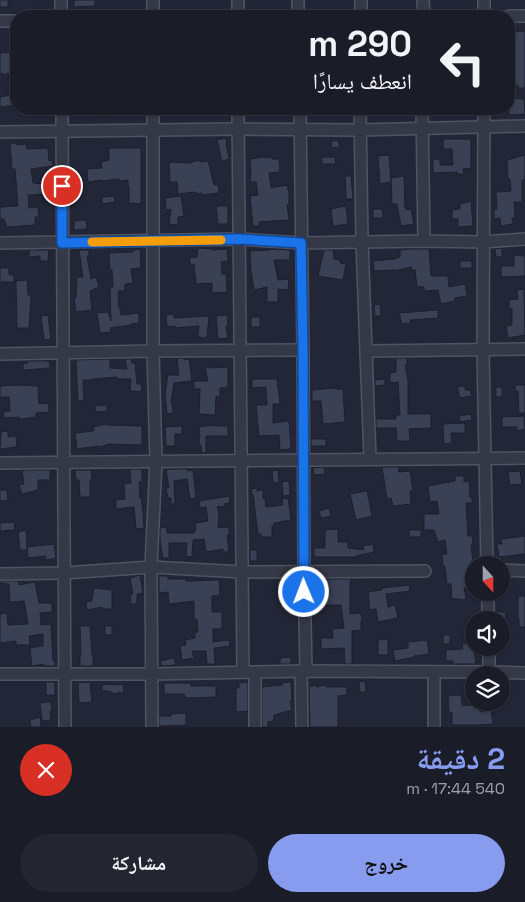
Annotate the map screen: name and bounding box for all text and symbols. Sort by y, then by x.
text: 290 m [308,22,412,66]
icon: left [430,30,495,95]
text: انعطف يسارًا [313,67,412,95]
pin [41,165,83,207]
icon: arrive [48,172,76,200]
north arrow [465,556,510,601]
map controls [465,556,510,711]
position arrow [277,565,329,617]
button: sound [465,611,510,656]
button: layers [465,666,510,711]
text: 2 دقيقة [417,739,505,778]
button: close [20,744,72,796]
text: 540 m · 17:44 [406,778,505,799]
button: مشاركة [20,834,258,892]
button: خروج [268,834,505,892]

